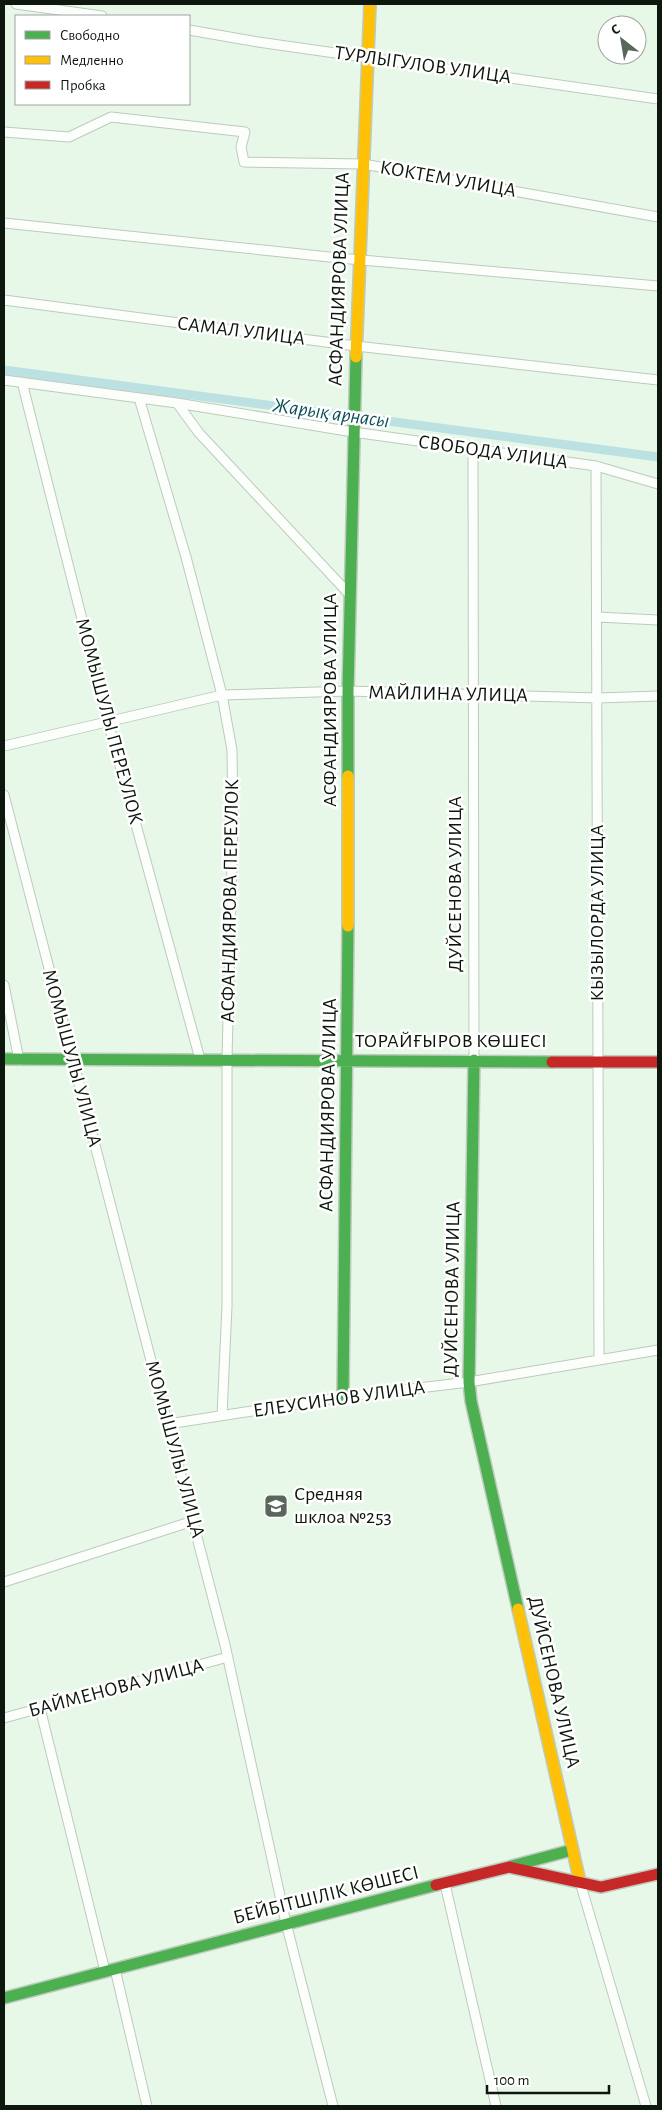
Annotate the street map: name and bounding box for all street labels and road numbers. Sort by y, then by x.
street label: ТУРЛЫГУЛОВ УЛИЦА [334,43,513,87]
street label: КОКТЕМ УЛИЦА [378,157,518,201]
street label: АСФАНДИЯРОВА УЛИЦА [325,171,353,386]
street label: САМАЛ УЛИЦА [176,313,306,349]
street label: СВОБОДА УЛИЦА [417,432,569,472]
street label: АСФАНДИЯРОВА УЛИЦА [320,593,340,807]
street label: МОМЫШУЛЫ ПЕРЕУЛОК [72,616,146,827]
street label: МАЙЛИНА УЛИЦА [368,683,528,705]
street label: АСФАНДИЯРОВА ПЕРЕУЛОК [218,779,242,1023]
street label: ДУЙСЕНОВА УЛИЦА [445,796,465,972]
street label: КЫЗЫЛОРДА УЛИЦА [587,824,607,1002]
street label: МОМЫШУЛЫ УЛИЦА [39,967,105,1149]
street label: АСФАНДИЯРОВА УЛИЦА [316,998,340,1212]
street label: ТОРАЙҒЫРОВ КӨШЕСІ [355,1031,547,1051]
street label: ДУЙСЕНОВА УЛИЦА [440,1201,464,1377]
street label: МОМЫШУЛЫ УЛИЦА [142,1358,208,1540]
street label: ЕЛЕУСИНОВ УЛИЦА [252,1377,427,1421]
street label: ДУЙСЕНОВА УЛИЦА [524,1594,584,1770]
street label: БАЙМЕНОВА УЛИЦА [26,1655,206,1721]
street label: БЕЙБІТШІЛІК КӨШЕСІ [231,1862,421,1928]

